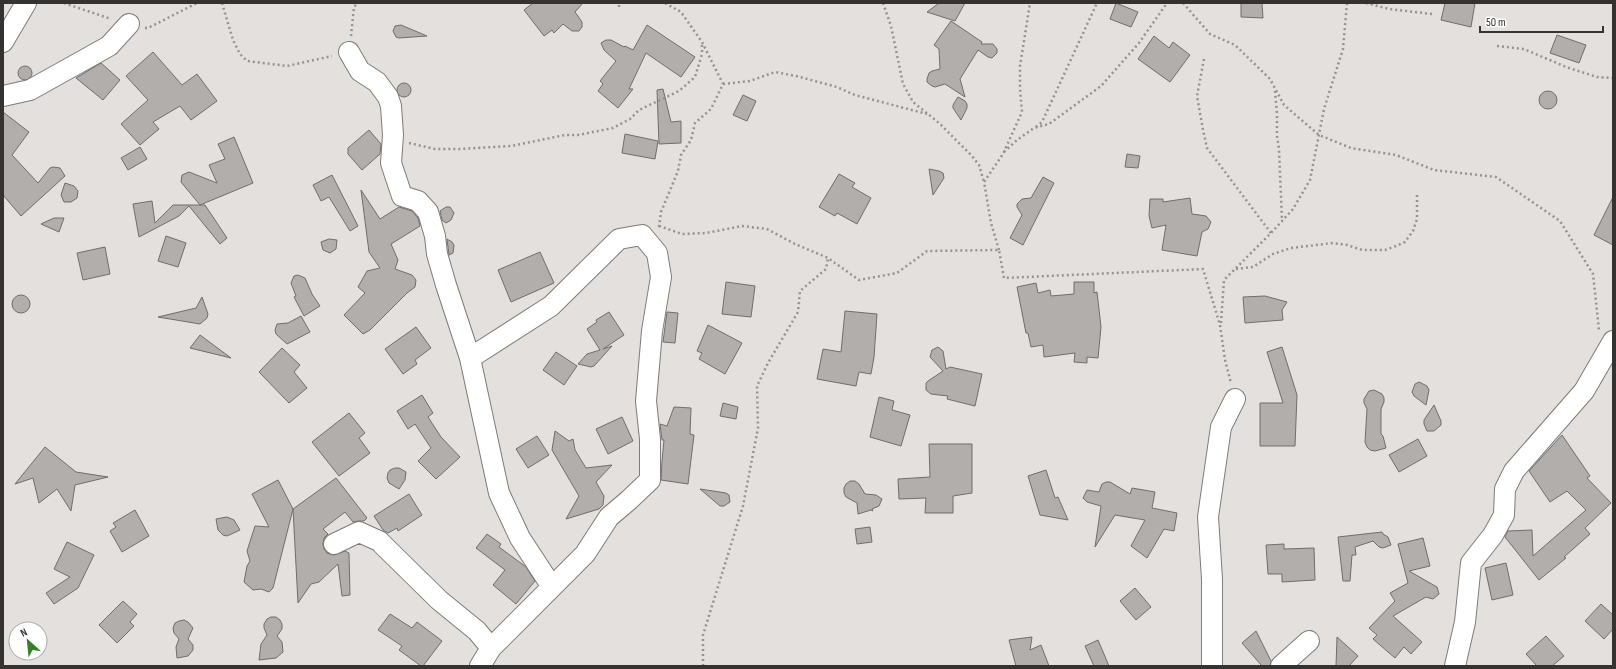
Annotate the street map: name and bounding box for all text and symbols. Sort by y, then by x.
scale bar [1480,8,1603,34]
text: 50 m [1486,15,1506,30]
north arrow [8,621,48,661]
text: N [18,625,29,640]

